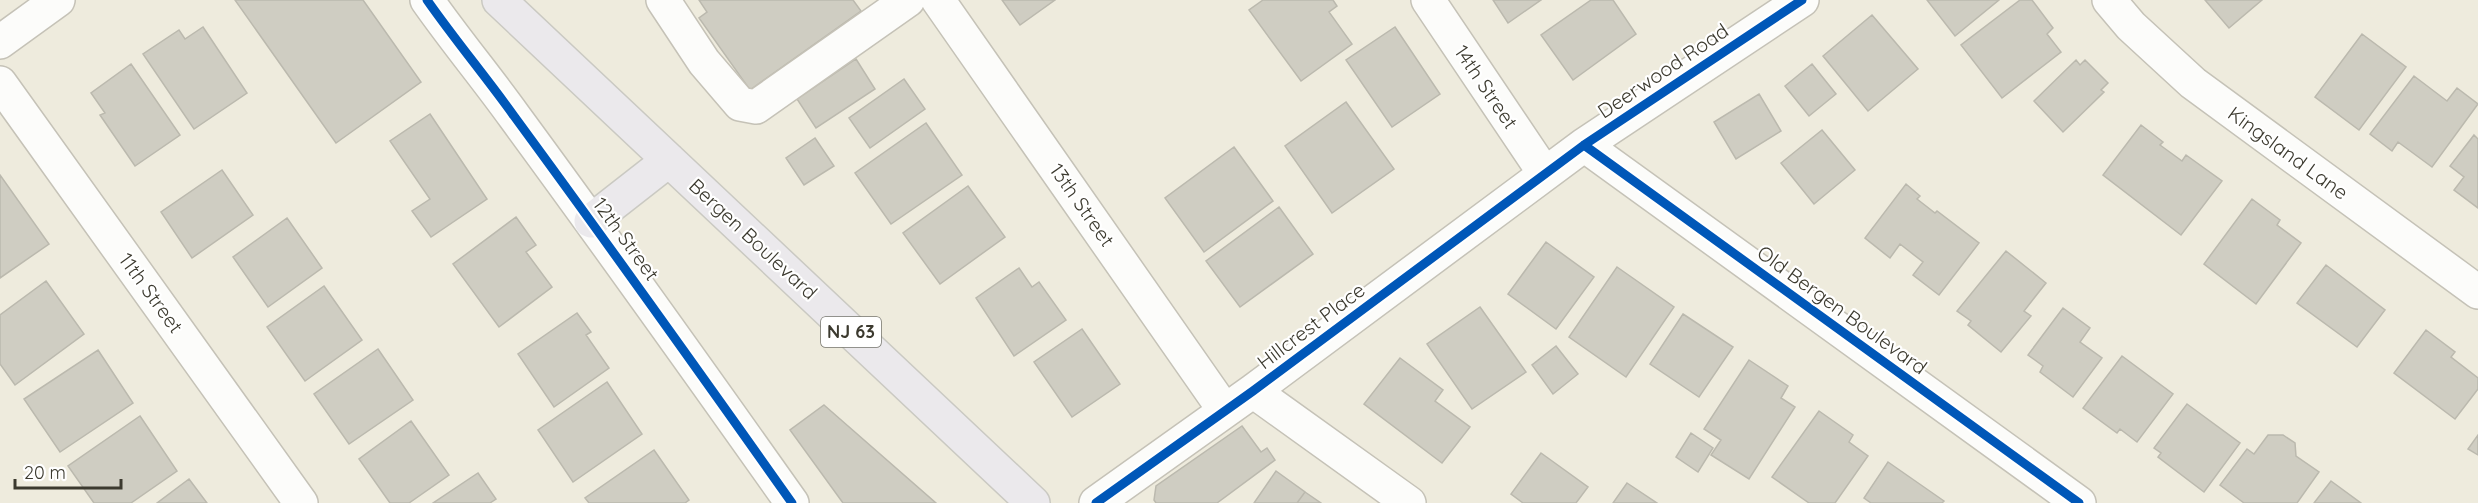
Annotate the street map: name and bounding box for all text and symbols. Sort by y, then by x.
street label: Deerwood Road [1593,18,1733,124]
street label: 14th Street [1449,40,1524,134]
street label: Kingsland Lane [2223,101,2353,205]
street label: 13th Street [1045,158,1120,251]
street label: Bergen Boulevard [684,173,823,304]
street label: 12th Street [588,192,665,285]
street label: Old Bergen Boulevard [1753,240,1932,380]
street label: 11th Street [114,248,189,338]
street label: Hillcrest Place [1252,277,1370,374]
road number: NJ 63 [821,317,881,347]
scale bar [15,452,122,490]
text: 20 m [24,461,66,484]

